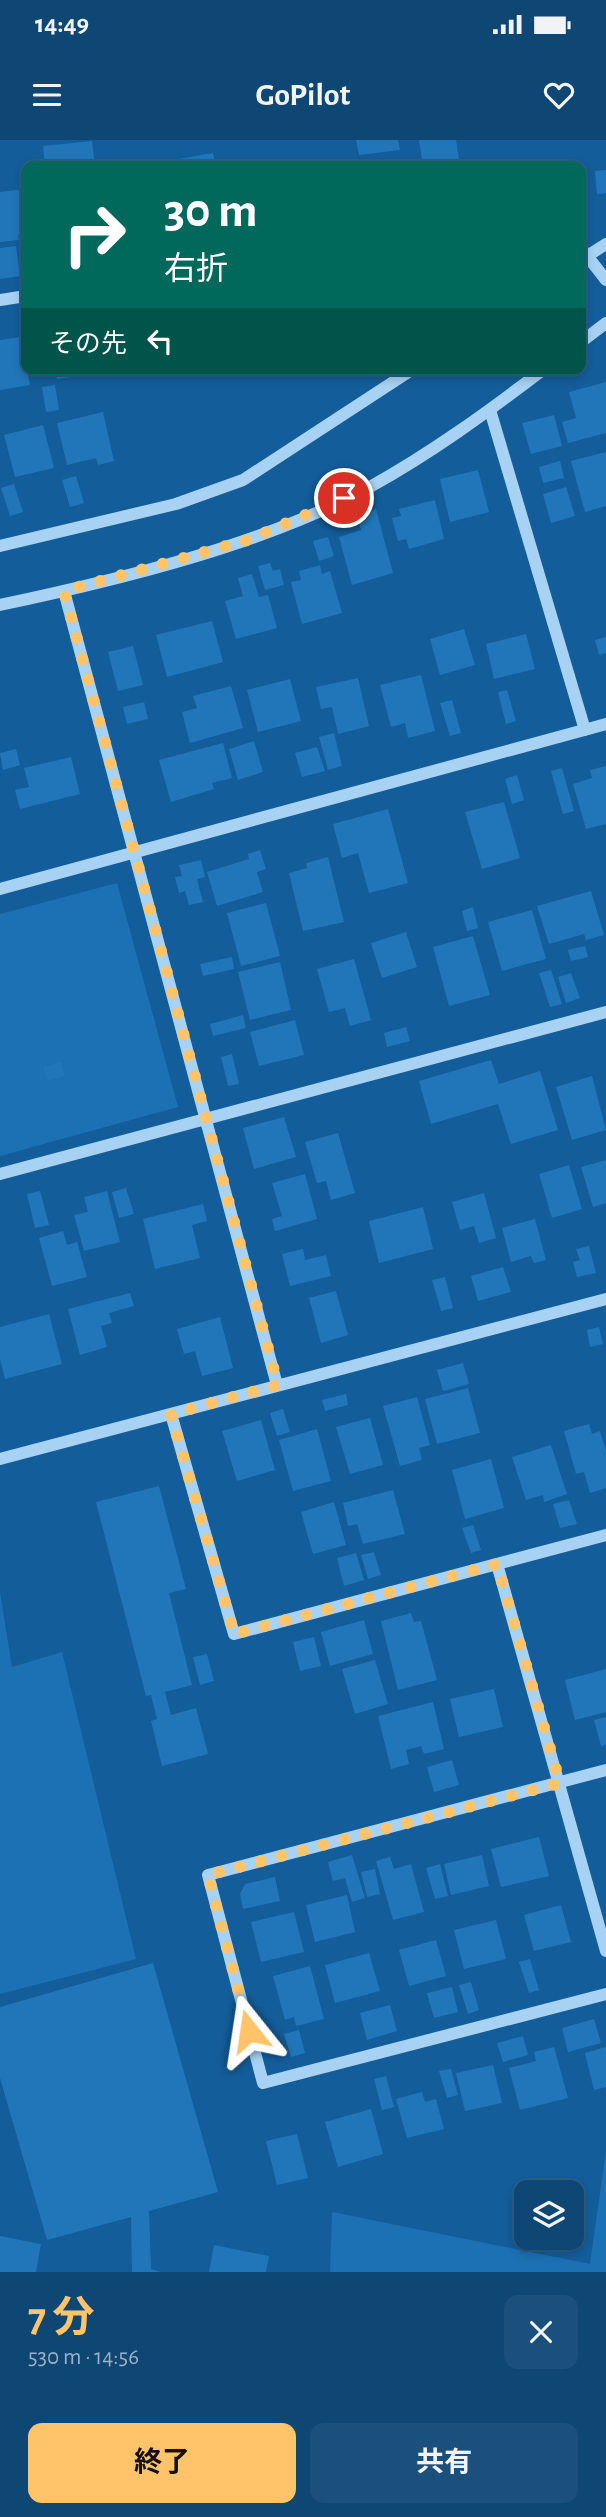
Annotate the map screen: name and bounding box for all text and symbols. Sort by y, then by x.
text: 14:49 [35,11,89,37]
icon: menu [28,76,66,114]
icon: heart [540,76,578,114]
text: GoPilot [256,79,350,111]
text: 30 m [164,187,258,236]
icon: right [49,189,140,280]
text: 右折 [164,253,228,285]
icon: left [141,322,179,360]
text: その先 [49,331,127,357]
pin [314,468,374,528]
icon: arrive [325,479,363,517]
position arrow [212,1994,286,2068]
map controls [514,2180,584,2250]
button: layers [514,2180,584,2250]
button: close [504,2295,578,2369]
text: 7 分 [28,2297,95,2339]
text: 530 m · 14:56 [28,2346,139,2369]
button: 終了 [28,2423,296,2503]
button: 共有 [310,2423,578,2503]

